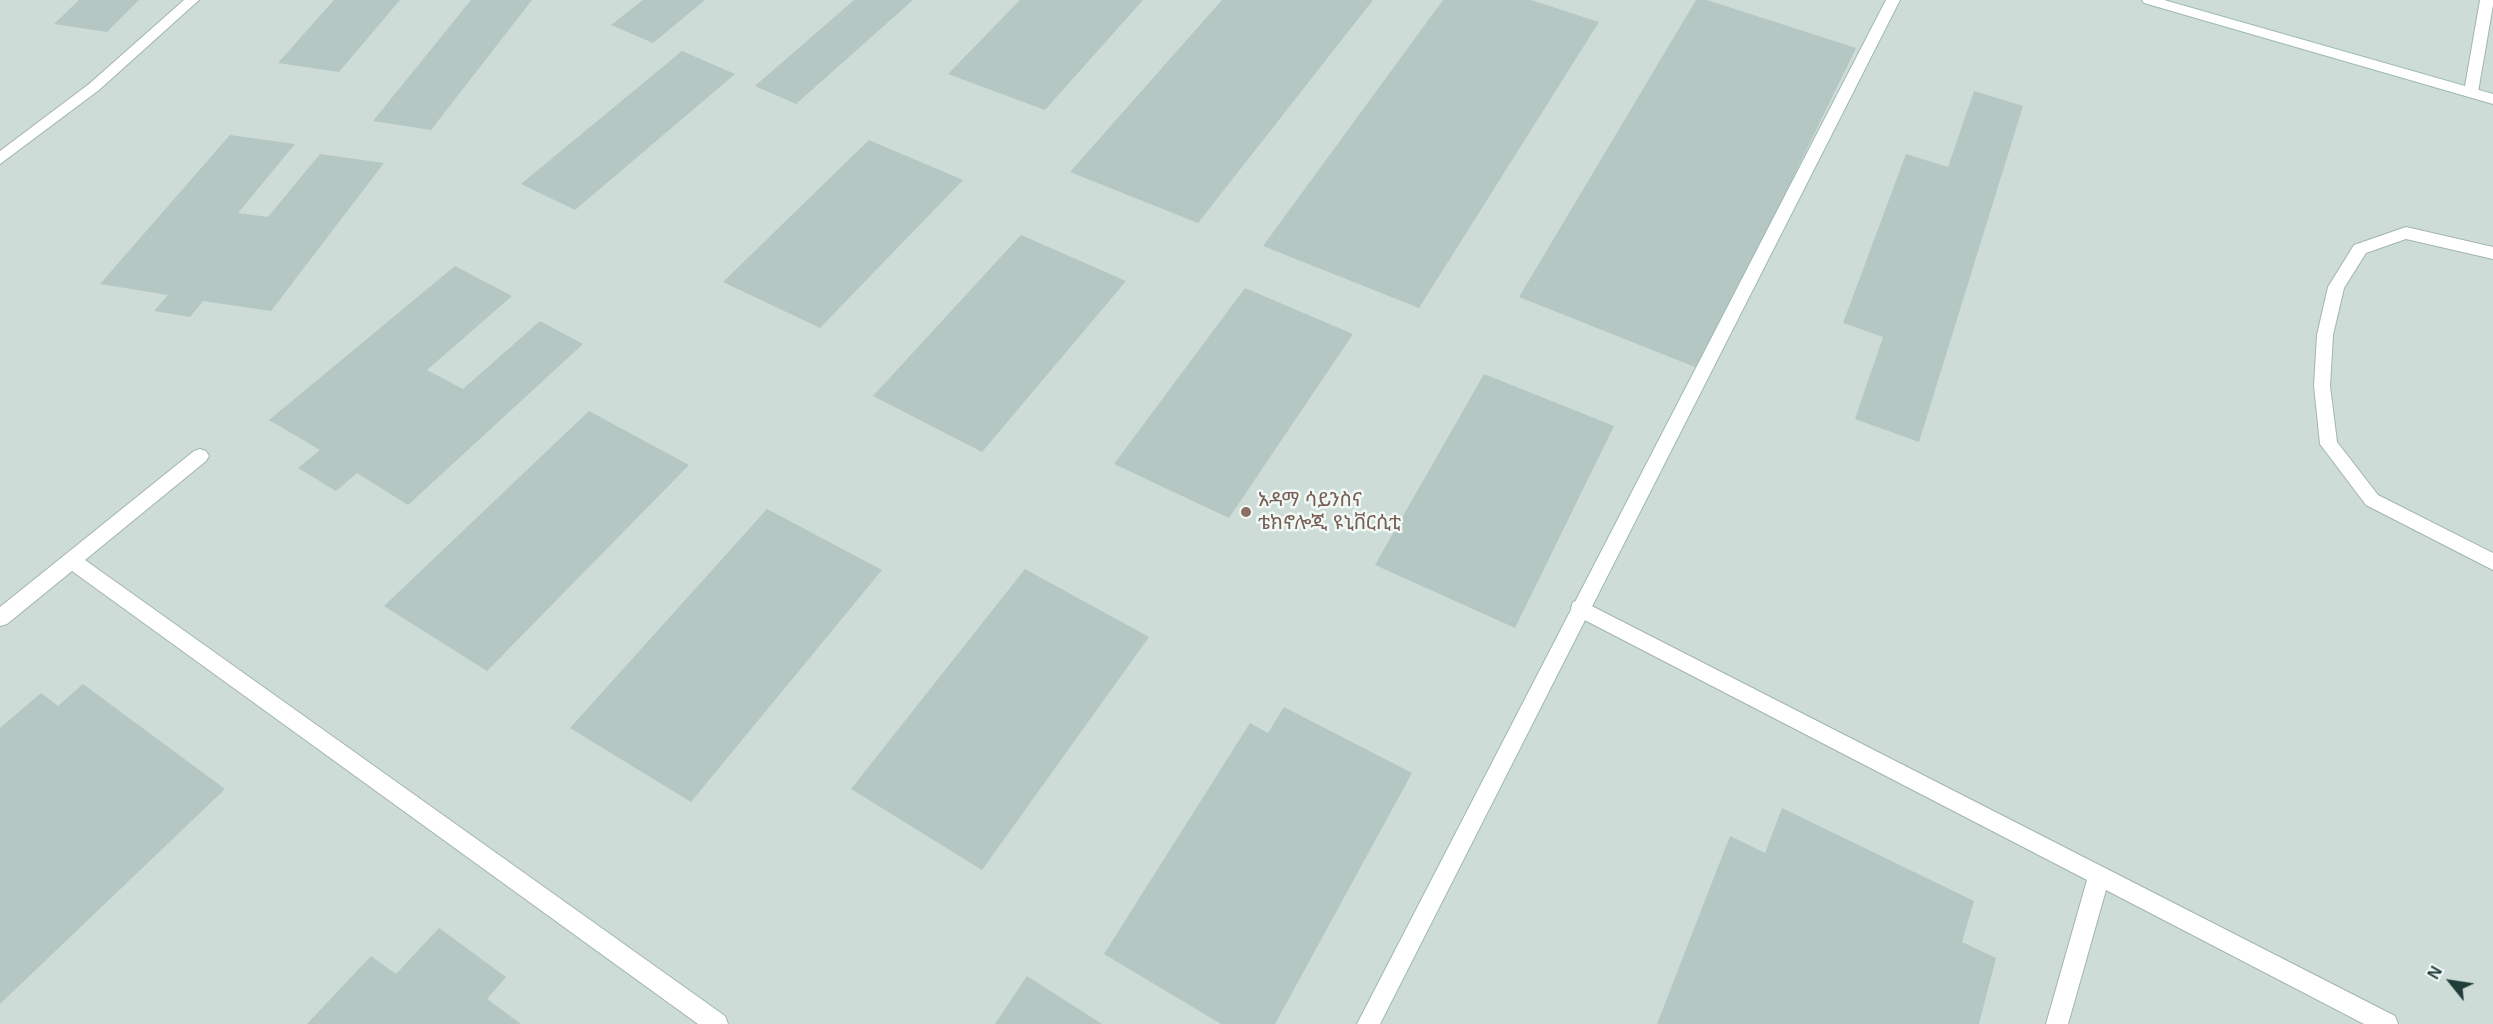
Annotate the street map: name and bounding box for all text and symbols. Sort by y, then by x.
place label: አዳማ ሳይንስና ቴክኖሎጂ ዩኒቨርሲቲ [1258,488,1401,535]
marker: አዳማ ሳይንስና ቴክኖሎጂ ዩኒቨርሲቲ [1239,505,1253,519]
north arrow [2421,952,2481,1012]
text: N [2425,963,2445,982]

